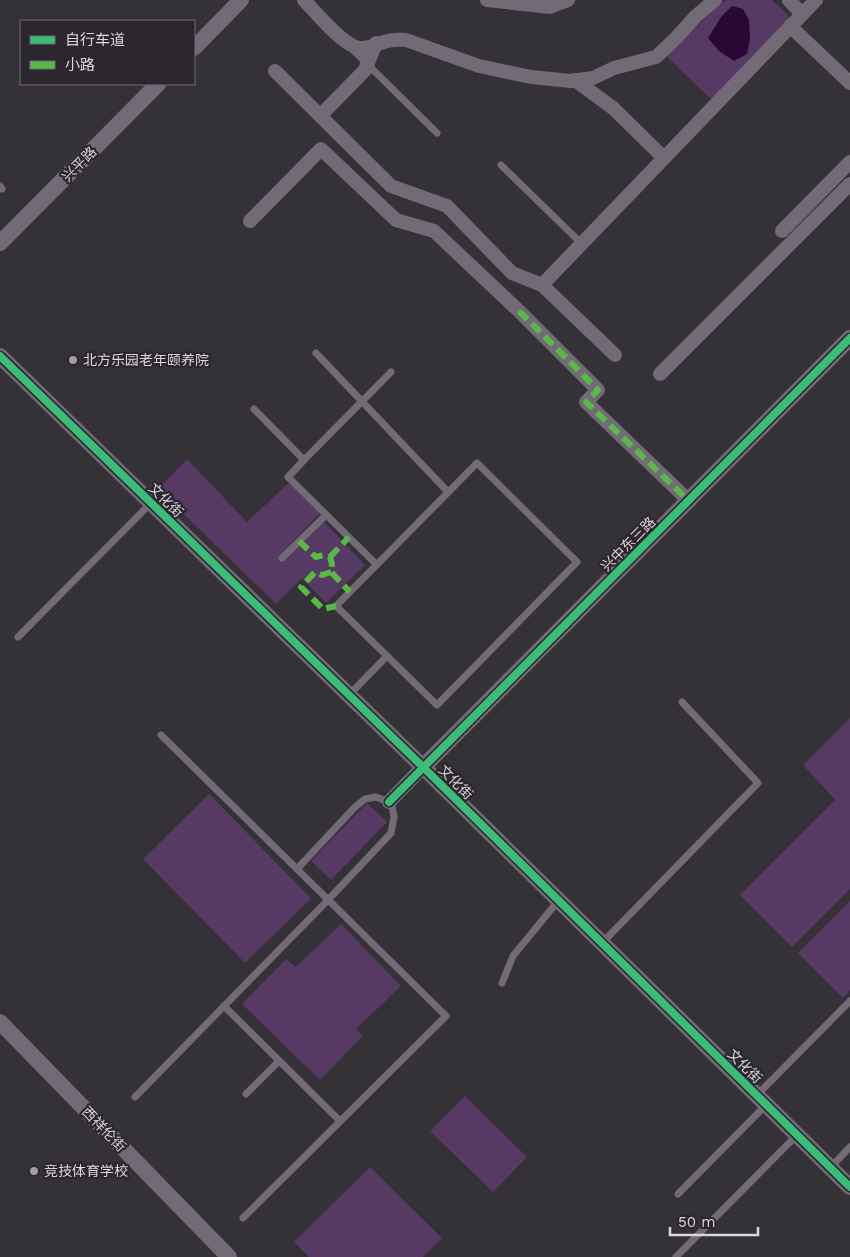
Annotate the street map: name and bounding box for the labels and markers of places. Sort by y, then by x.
place label: 北方乐园老年颐养院 [83,352,209,368]
marker: 北方乐园老年颐养院 [67,354,79,366]
place label: 竞技体育学校 [44,1163,128,1179]
marker: 竞技体育学校 [28,1165,40,1177]

